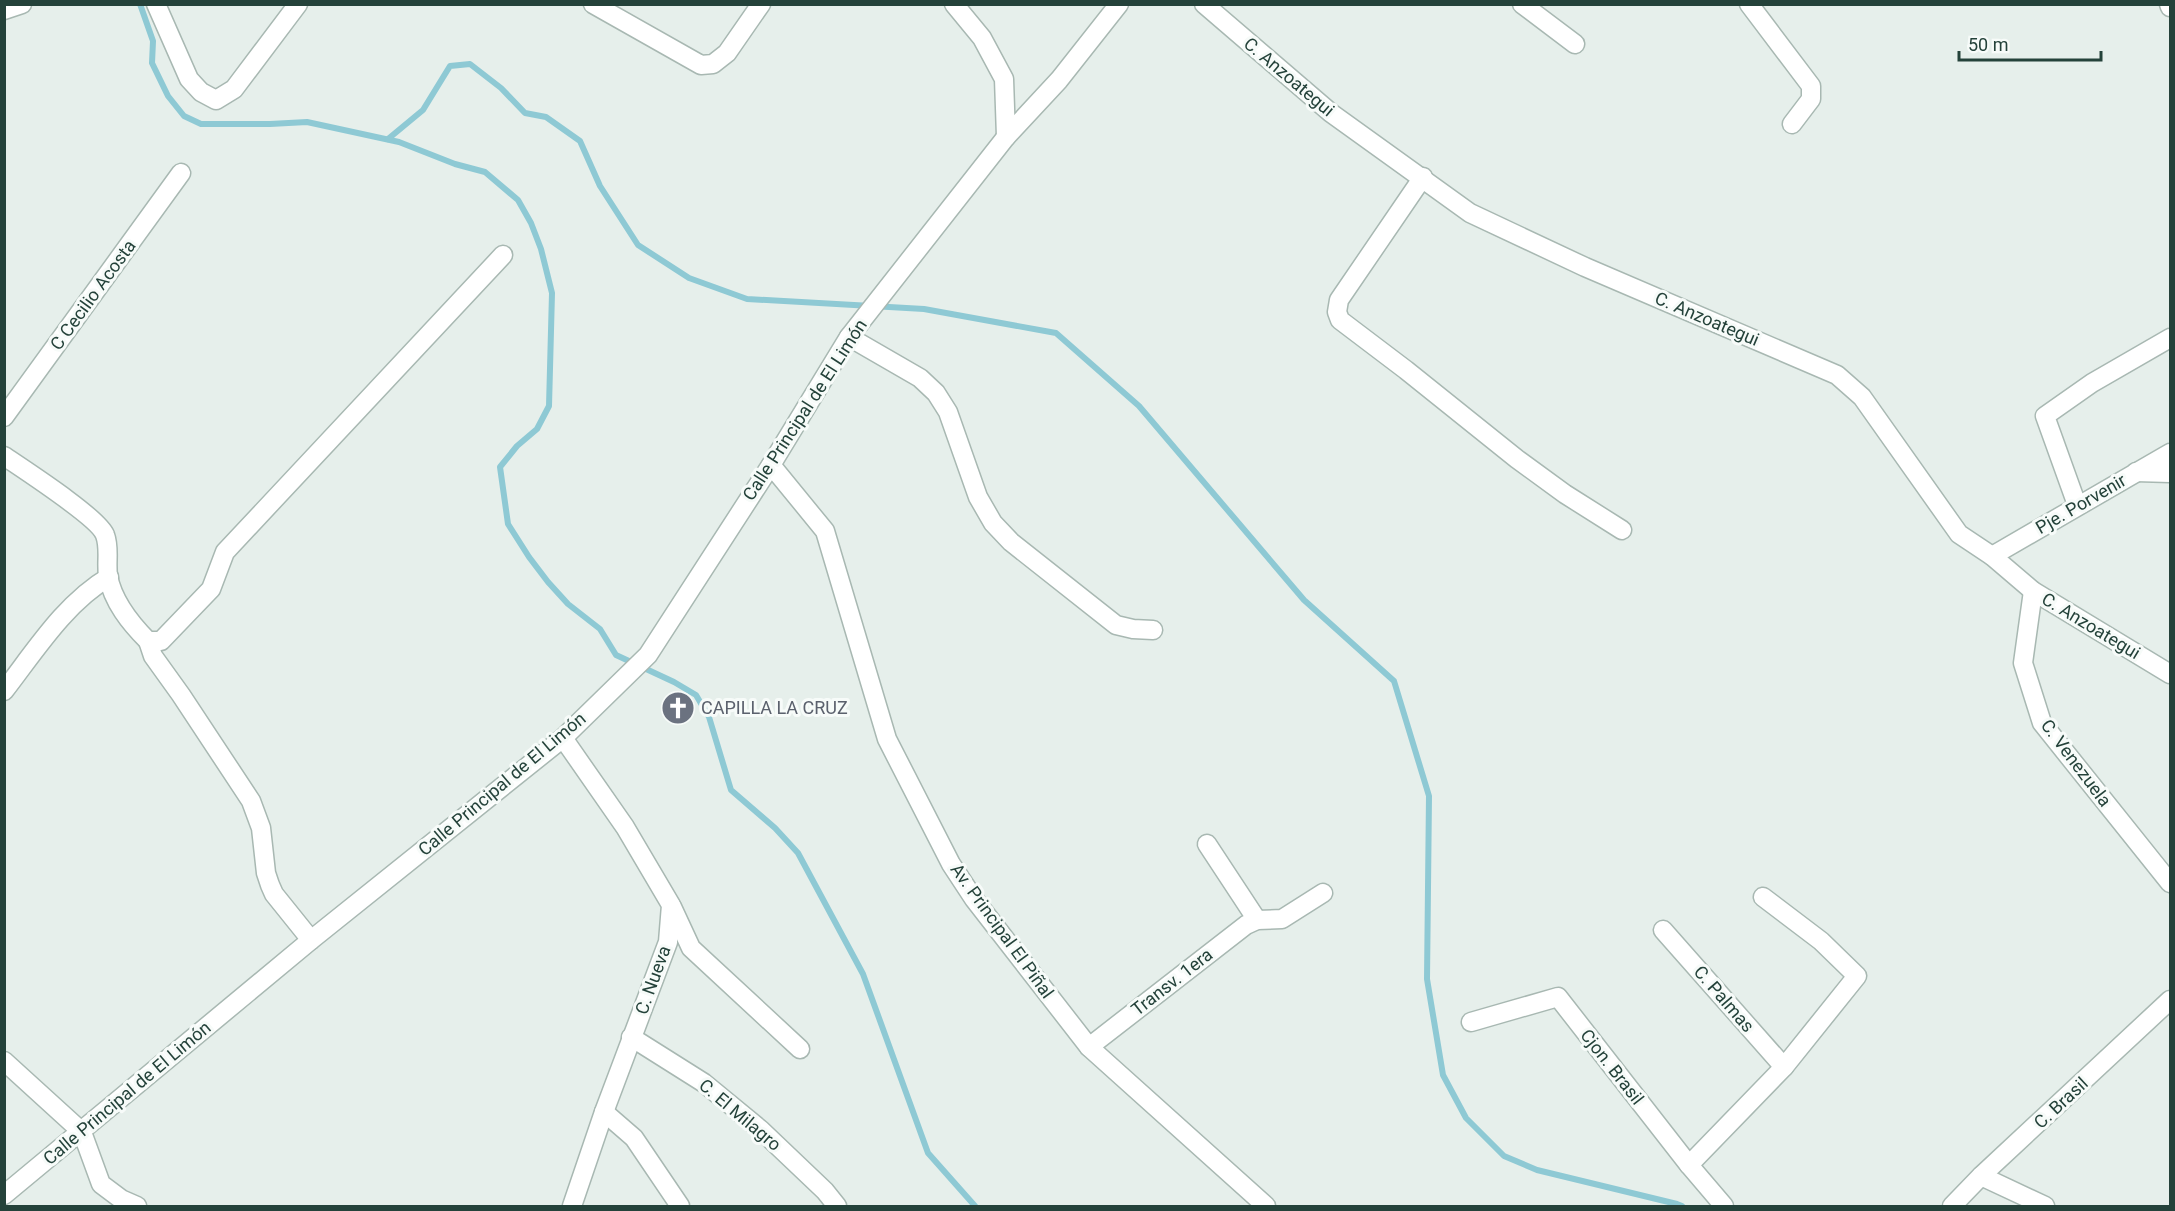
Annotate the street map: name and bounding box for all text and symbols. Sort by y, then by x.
scale bar [1959,24,2102,62]
street label: C. Anzoategui [1240,33,1339,120]
text: 50 m [1968,34,2008,55]
street label: C Cecilio Acosta [46,235,140,354]
street label: C. Anzoategui [1652,287,1763,350]
street label: Calle Principal de El Limón [738,315,871,504]
street label: Pje. Porvenir [2032,469,2130,538]
street label: C. Anzoategui [2038,588,2144,663]
church icon: CAPILLA LA CRUZ [660,690,696,726]
place label: CAPILLA LA CRUZ [701,697,848,718]
street label: Calle Principal de El Limón [414,707,590,860]
street label: C. Venezuela [2037,715,2116,810]
street label: Av. Principal El Piñal [946,859,1058,1002]
street label: C. Nueva [630,943,675,1017]
street label: Transv. 1era [1127,943,1216,1020]
street label: C. Palmas [1690,961,1759,1036]
street label: Calle Principal de El Limón [39,1016,215,1169]
street label: Cjon. Brasil [1576,1025,1648,1109]
street label: C. Brasil [2029,1073,2092,1133]
street label: C. El Milagro [695,1074,786,1155]

